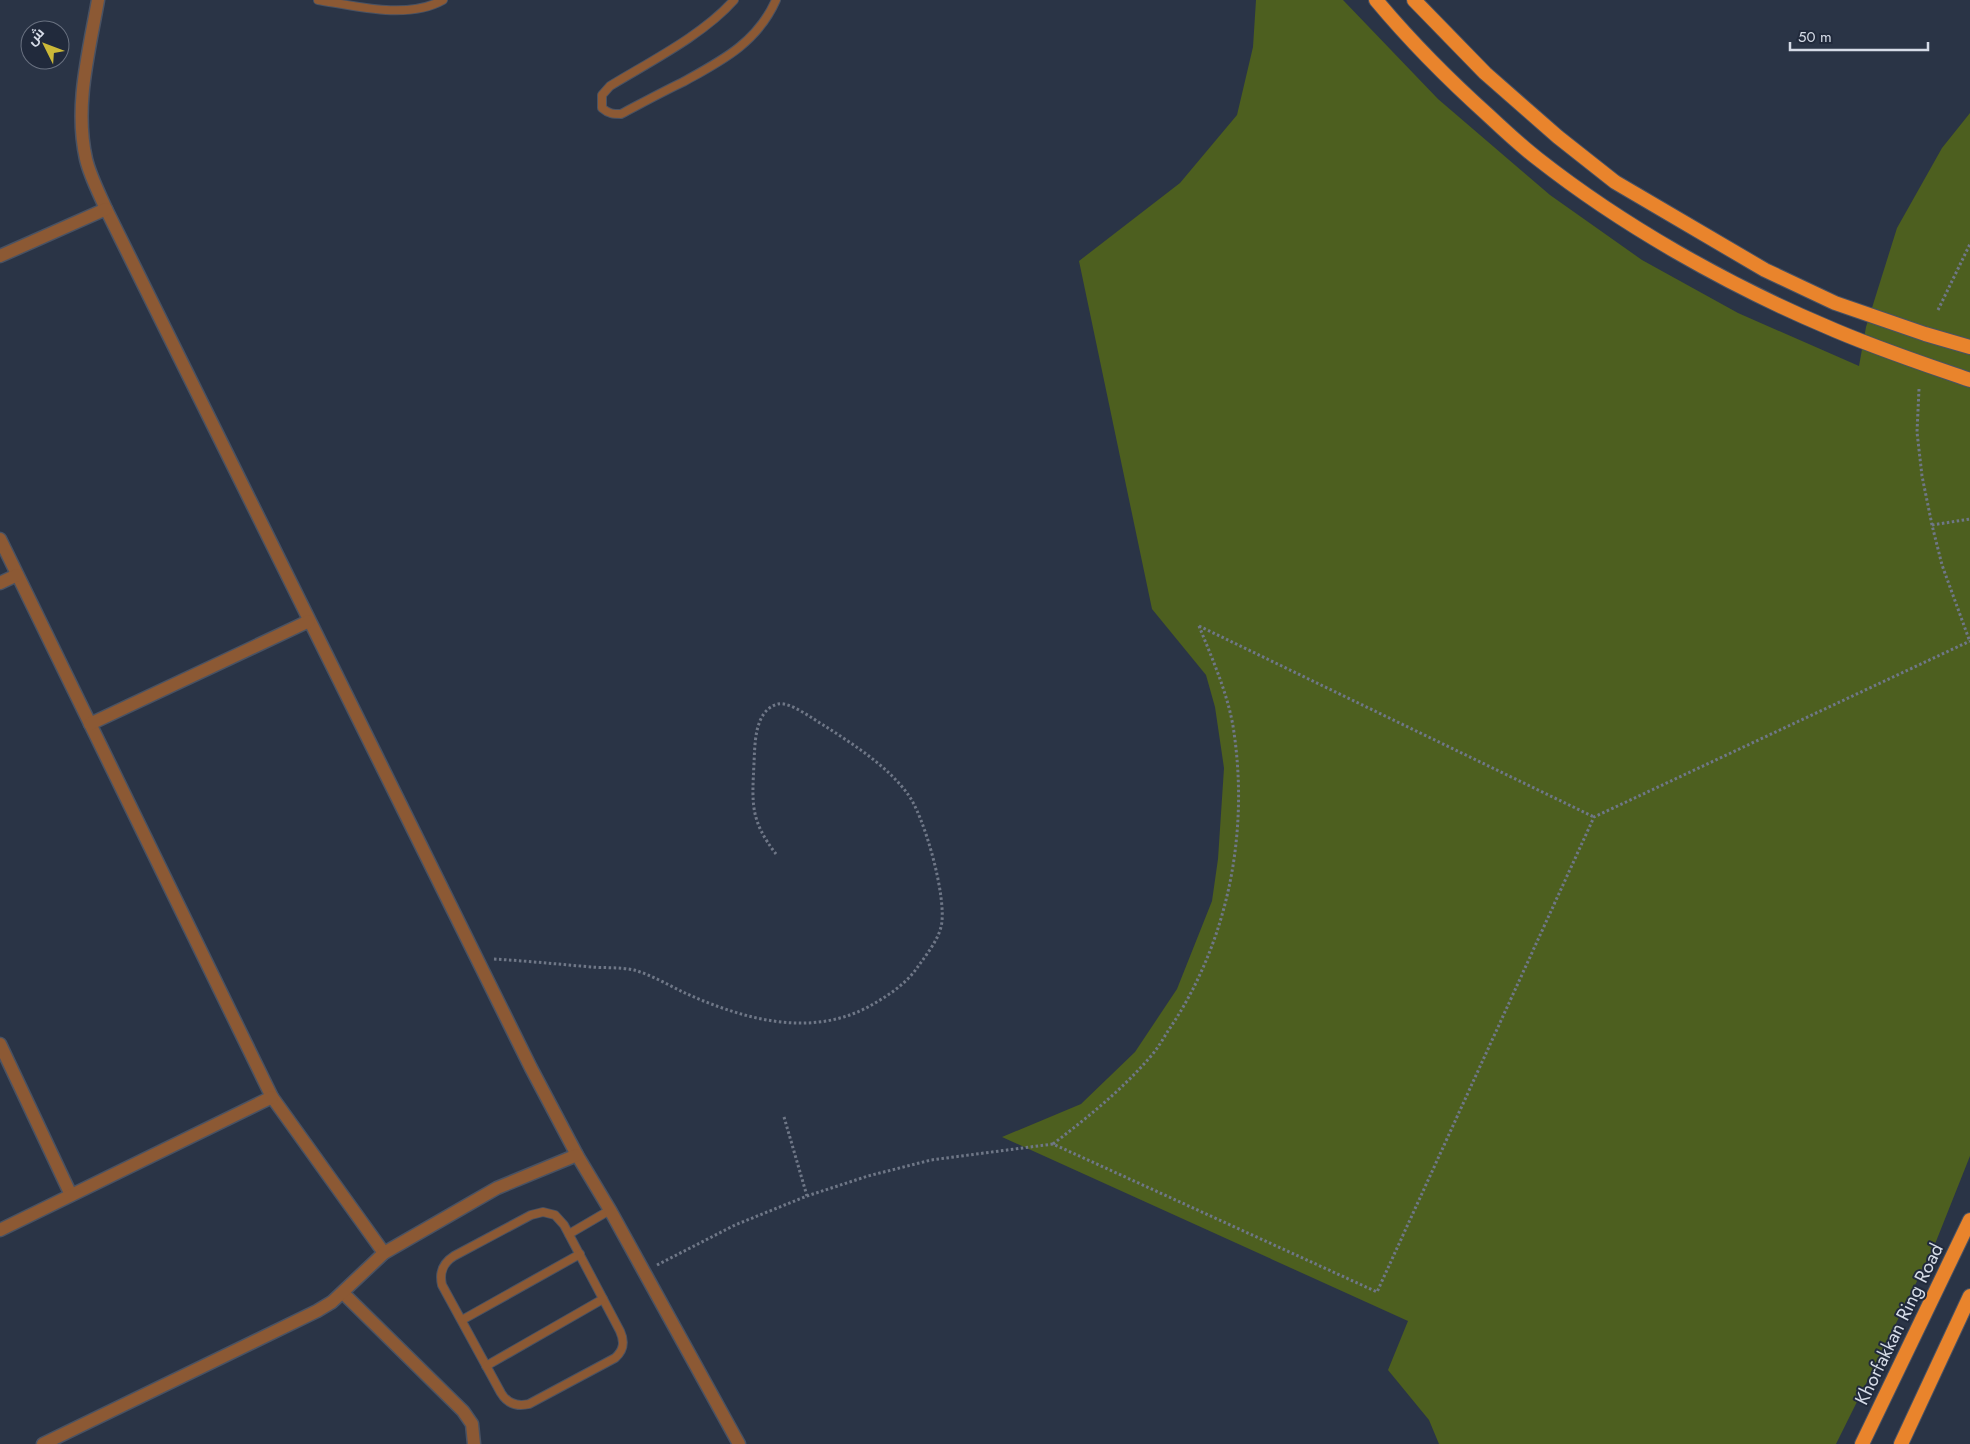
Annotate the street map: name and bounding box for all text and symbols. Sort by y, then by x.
north arrow [20,20,70,70]
scale bar [1790,20,1928,52]
text: ش [22,23,49,50]
text: 50 m [1798,26,1832,48]
street label: Khorfakkan Ring Road [1848,1239,1950,1409]

